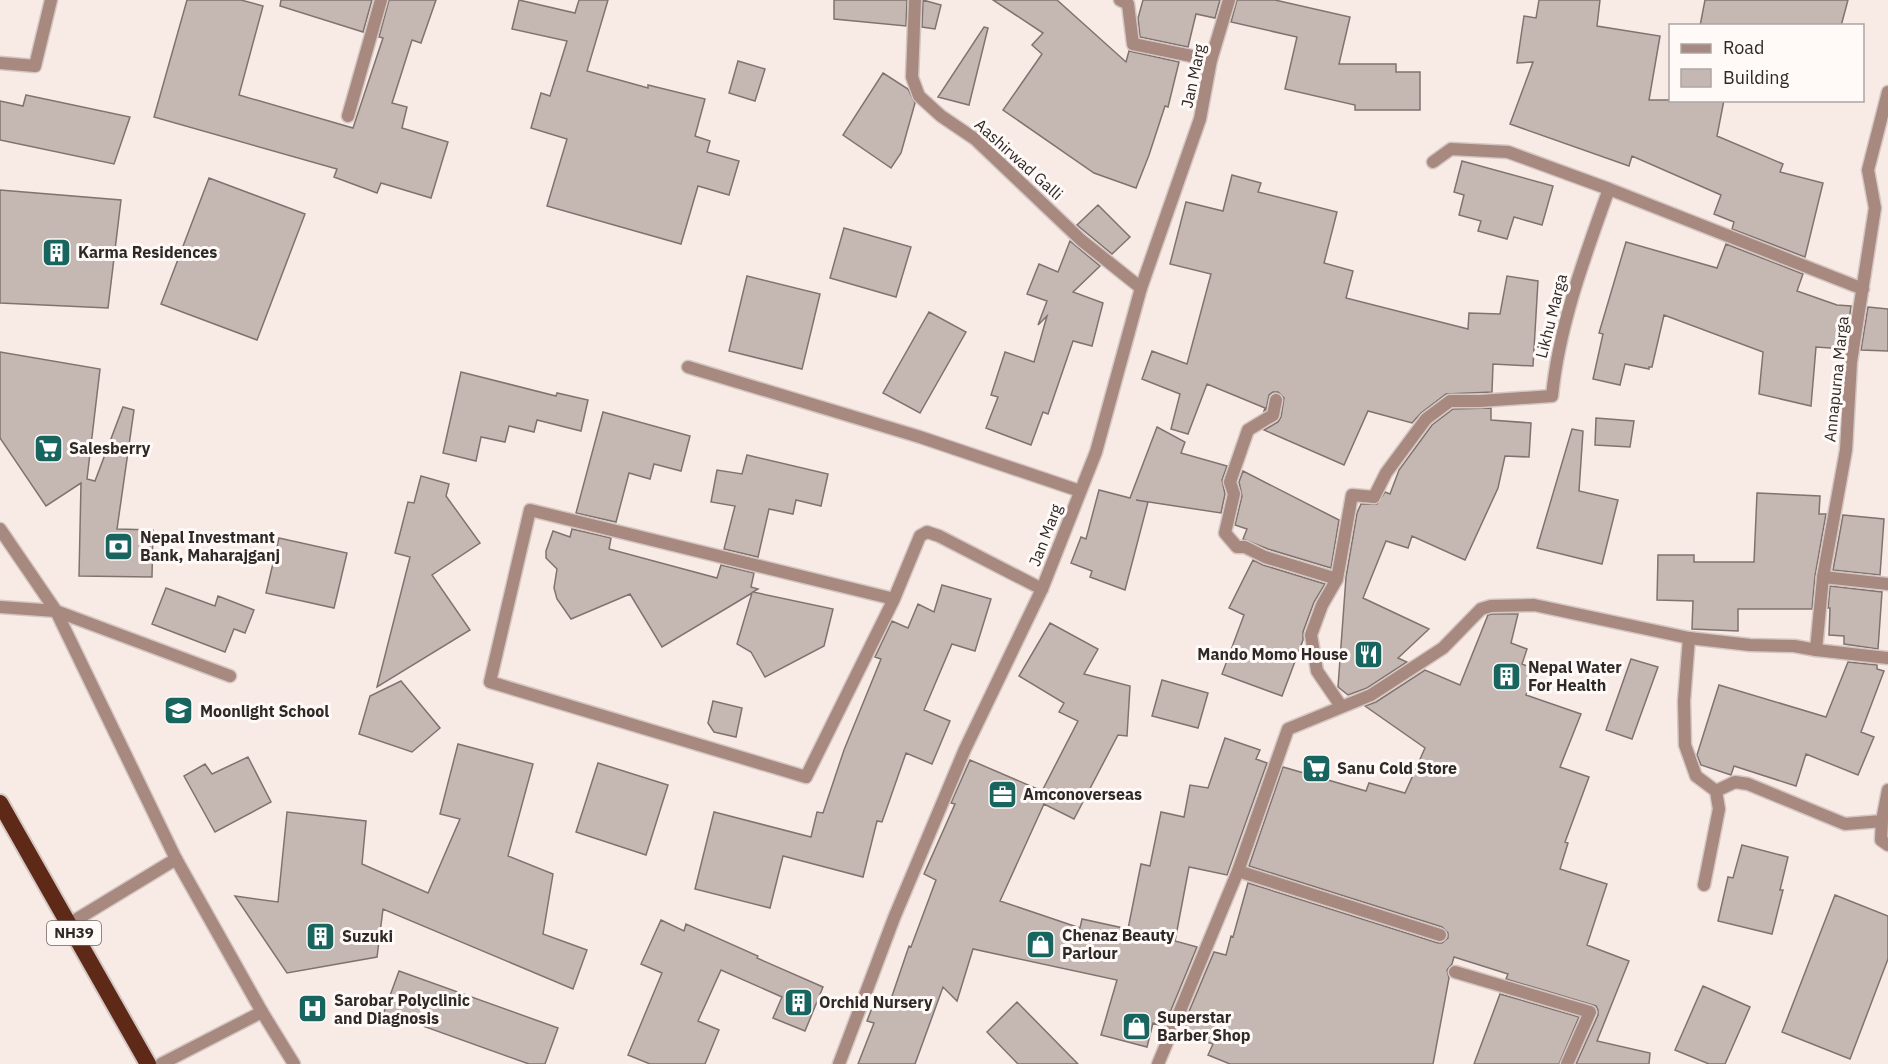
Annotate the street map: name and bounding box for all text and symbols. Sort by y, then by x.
legend [1669,24,1864,102]
text: Road [1723,36,1764,59]
street label: Jan Marg [1176,42,1210,110]
text: Building [1723,66,1790,89]
street label: Aashirwad Galli [971,114,1067,204]
building icon: Karma Residences [41,236,73,268]
place label: Karma Residences [78,242,217,262]
street label: Likhu Marga [1531,271,1571,360]
street label: Annapurna Marga [1819,315,1853,443]
supermarket icon: Salesberry [32,432,64,464]
place label: Salesberry [69,438,151,458]
street label: Jan Marg [1024,501,1066,569]
place label: Nepal Investmant Bank, Maharajganj [140,527,280,565]
bank icon: Nepal Investmant Bank, Maharajganj [103,530,135,562]
restaurant icon: Mando Momo House [1353,638,1385,670]
place label: Mando Momo House [1197,644,1348,664]
place label: Nepal Water For Health [1528,657,1622,695]
building icon: Nepal Water For Health [1491,660,1523,692]
school or university icon: Moonlight School [163,695,195,727]
place label: Moonlight School [200,701,329,721]
supermarket icon: Sanu Cold Store [1300,752,1332,784]
place label: Sanu Cold Store [1337,758,1457,778]
office icon: Amconoverseas [986,778,1018,810]
place label: Amconoverseas [1023,784,1142,804]
building icon: Suzuki [305,920,337,952]
road number: NH39 [47,921,101,945]
place label: Chenaz Beauty Parlour [1062,925,1175,963]
place label: Suzuki [342,926,393,946]
shop icon: Chenaz Beauty Parlour [1025,928,1057,960]
building icon: Orchid Nursery [782,986,814,1018]
place label: Sarobar Polyclinic and Diagnosis [334,990,470,1028]
place label: Orchid Nursery [819,992,933,1012]
hospital icon: Sarobar Polyclinic and Diagnosis [297,993,329,1025]
place label: Superstar Barber Shop [1157,1007,1251,1045]
shop icon: Superstar Barber Shop [1120,1010,1152,1042]

